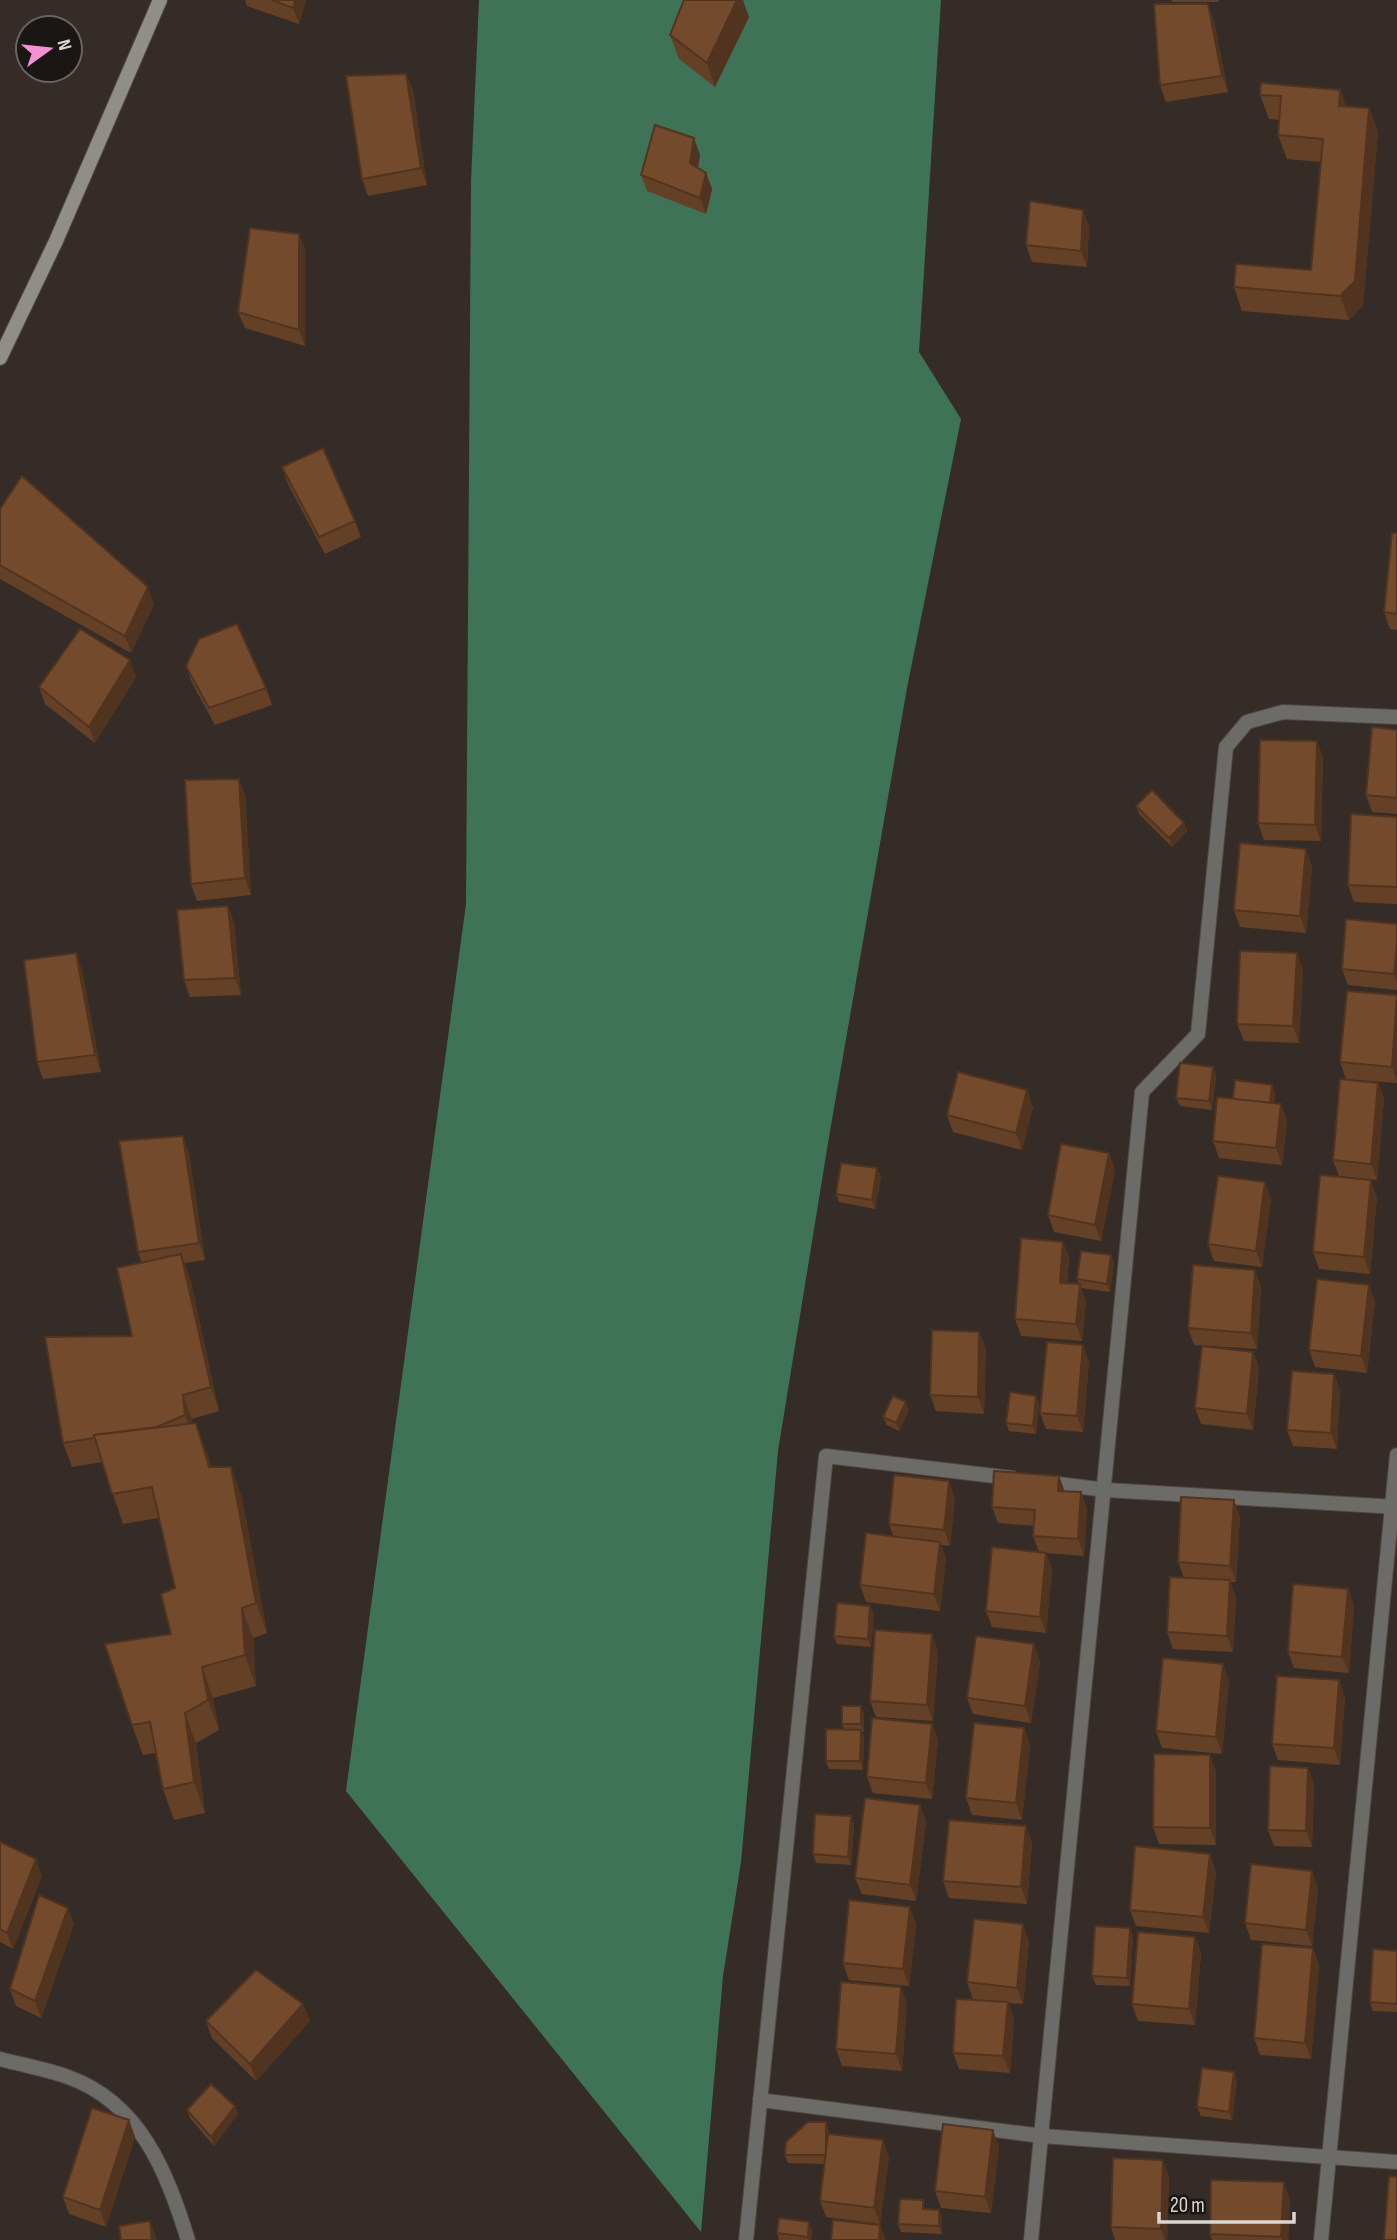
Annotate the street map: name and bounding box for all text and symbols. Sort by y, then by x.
north arrow [14,14,84,84]
text: N [52,37,76,53]
scale bar [1159,2180,1294,2224]
text: 20 m [1170,2193,1205,2218]

